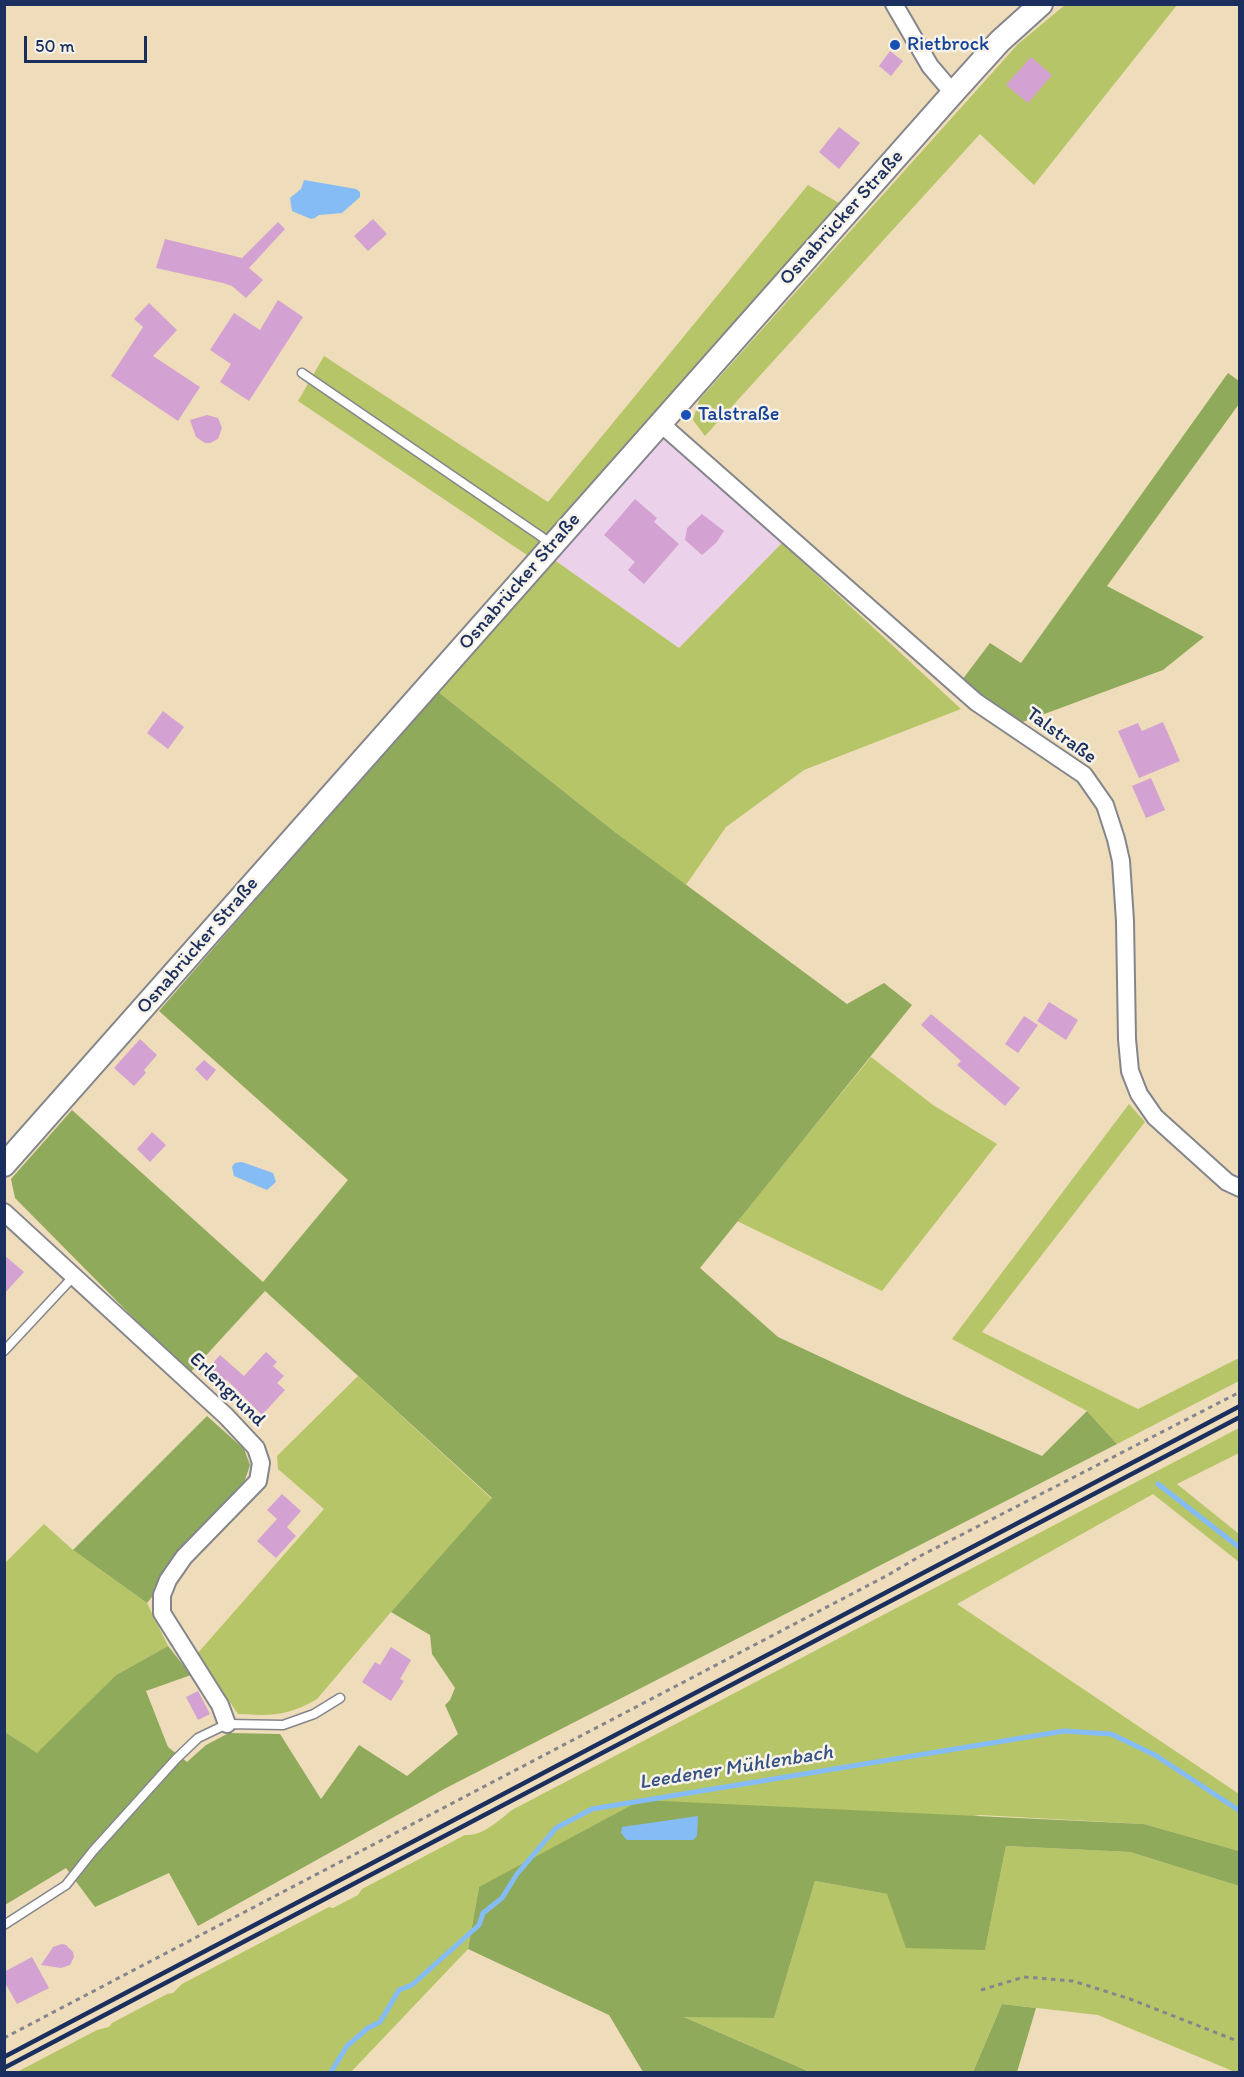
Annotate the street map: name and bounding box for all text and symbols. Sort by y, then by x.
scale bar [27,24,150,62]
place label: Rietbrock [907,33,989,57]
text: 50 m [35,35,75,57]
marker: Rietbrock [888,38,902,52]
street label: Osnabrücker Straße [775,145,909,291]
place label: Talstraße [698,403,779,427]
marker: Talstraße [679,408,693,422]
street label: Osnabrücker Straße [454,509,586,655]
street label: Talstraße [1021,702,1101,770]
street label: Osnabrücker Straße [132,873,264,1019]
street label: Erlengrund [184,1348,270,1432]
water label: Leedener Mühlenbach [637,1740,835,1796]

